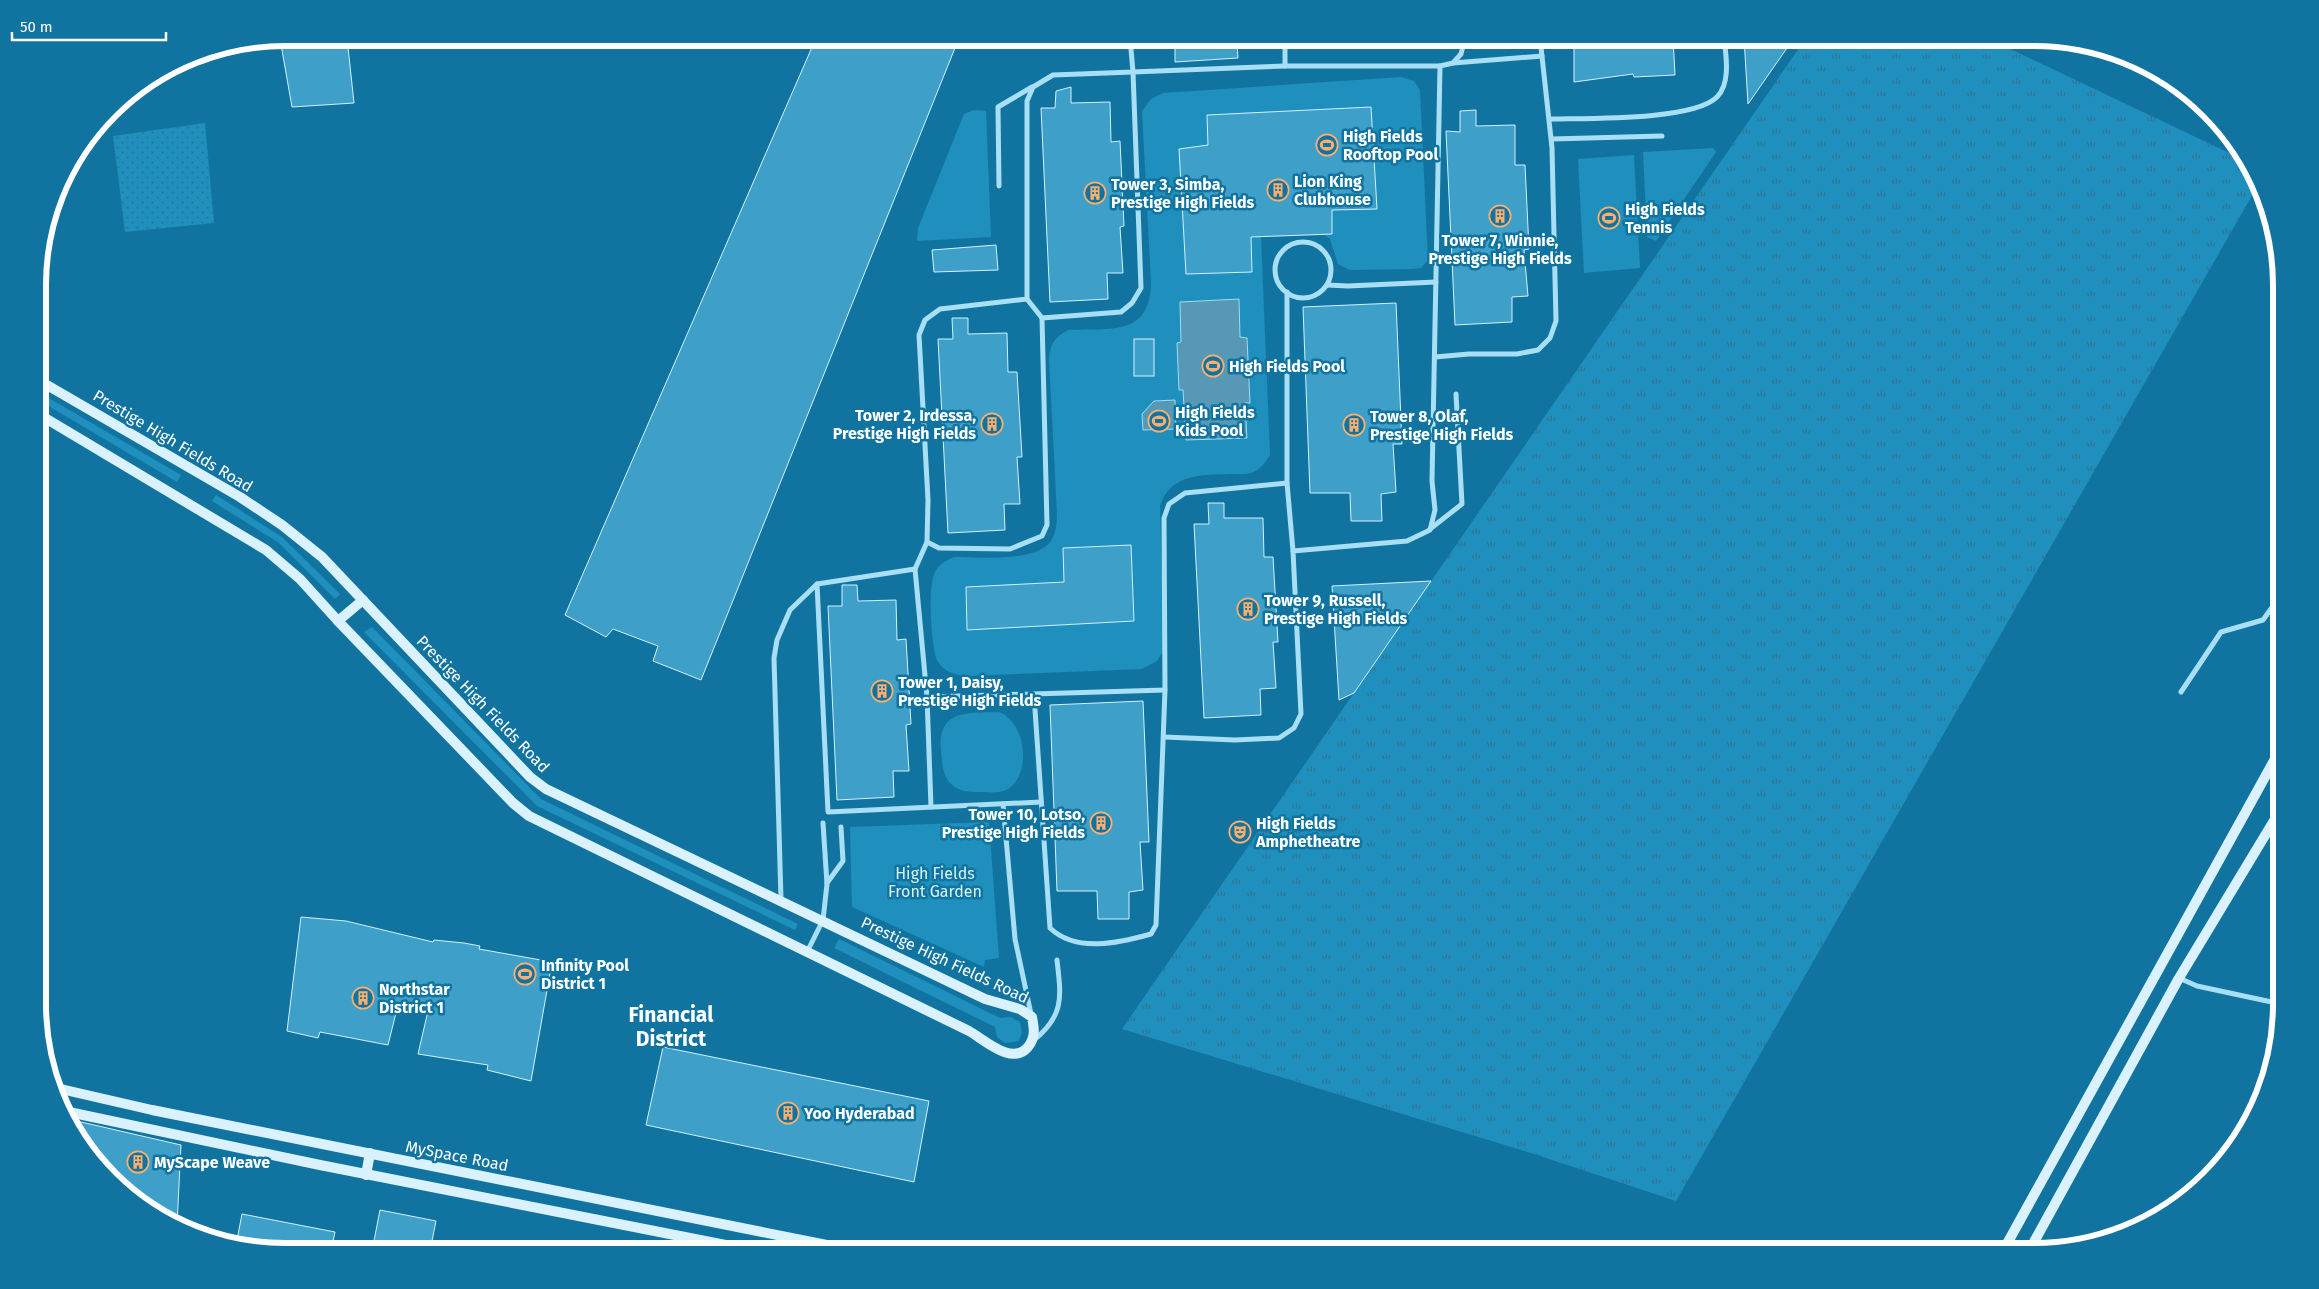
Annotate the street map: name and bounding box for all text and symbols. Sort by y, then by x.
scale bar [12,10,166,42]
text: 50 m [20,18,53,36]
place label: High Fields Rooftop Pool [1343,127,1438,164]
sports icon: High Fields Rooftop Pool [1315,133,1339,157]
place label: Lion King Clubhouse [1294,172,1371,209]
place label: Tower 3, Simba, Prestige High Fields [1111,175,1255,212]
building icon: Lion King Clubhouse [1266,178,1290,202]
building icon: Tower 3, Simba, Prestige High Fields [1083,181,1107,205]
place label: High Fields Tennis [1625,200,1705,237]
building icon: Tower 7, Winnie, Prestige High Fields [1488,204,1512,228]
sports icon: High Fields Tennis [1597,206,1621,230]
place label: Tower 7, Winnie, Prestige High Fields [1428,231,1572,268]
sports icon: High Fields Pool [1201,354,1225,378]
place label: High Fields Pool [1229,357,1345,376]
street label: Prestige High Fields Road [90,386,256,496]
place label: High Fields Kids Pool [1175,403,1255,440]
place label: Tower 2, Irdessa, Prestige High Fields [833,406,976,443]
place label: Tower 8, Olaf, Prestige High Fields [1370,407,1514,444]
sports icon: High Fields Kids Pool [1147,409,1171,433]
building icon: Tower 2, Irdessa, Prestige High Fields [980,412,1004,436]
building icon: Tower 8, Olaf, Prestige High Fields [1342,413,1366,437]
place label: Tower 9, Russell, Prestige High Fields [1264,591,1408,628]
building icon: Tower 9, Russell, Prestige High Fields [1236,597,1260,621]
street label: Prestige High Fields Road [413,632,553,776]
place label: Tower 1, Daisy, Prestige High Fields [898,673,1042,710]
building icon: Tower 1, Daisy, Prestige High Fields [870,679,894,703]
place label: Tower 10, Lotso, Prestige High Fields [942,805,1085,842]
building icon: Tower 10, Lotso, Prestige High Fields [1089,811,1113,835]
place label: High Fields Amphetheatre [1255,814,1361,851]
theatre icon: High Fields Amphetheatre [1228,820,1252,844]
park label: High Fields Front Garden [888,864,982,901]
street label: Prestige High Fields Road [858,913,1032,1007]
place label: Infinity Pool District 1 [541,956,629,993]
sports icon: Infinity Pool District 1 [513,962,537,986]
place label: Northstar District 1 [379,980,450,1017]
building icon: Northstar District 1 [351,986,375,1010]
district label: Financial District [629,1002,714,1052]
building icon: Yoo Hyderabad [776,1101,800,1125]
place label: Yoo Hyderabad [803,1104,915,1123]
street label: MySpace Road [404,1137,510,1175]
building icon: MyScape Weave [126,1150,150,1174]
place label: MyScape Weave [154,1153,270,1172]

